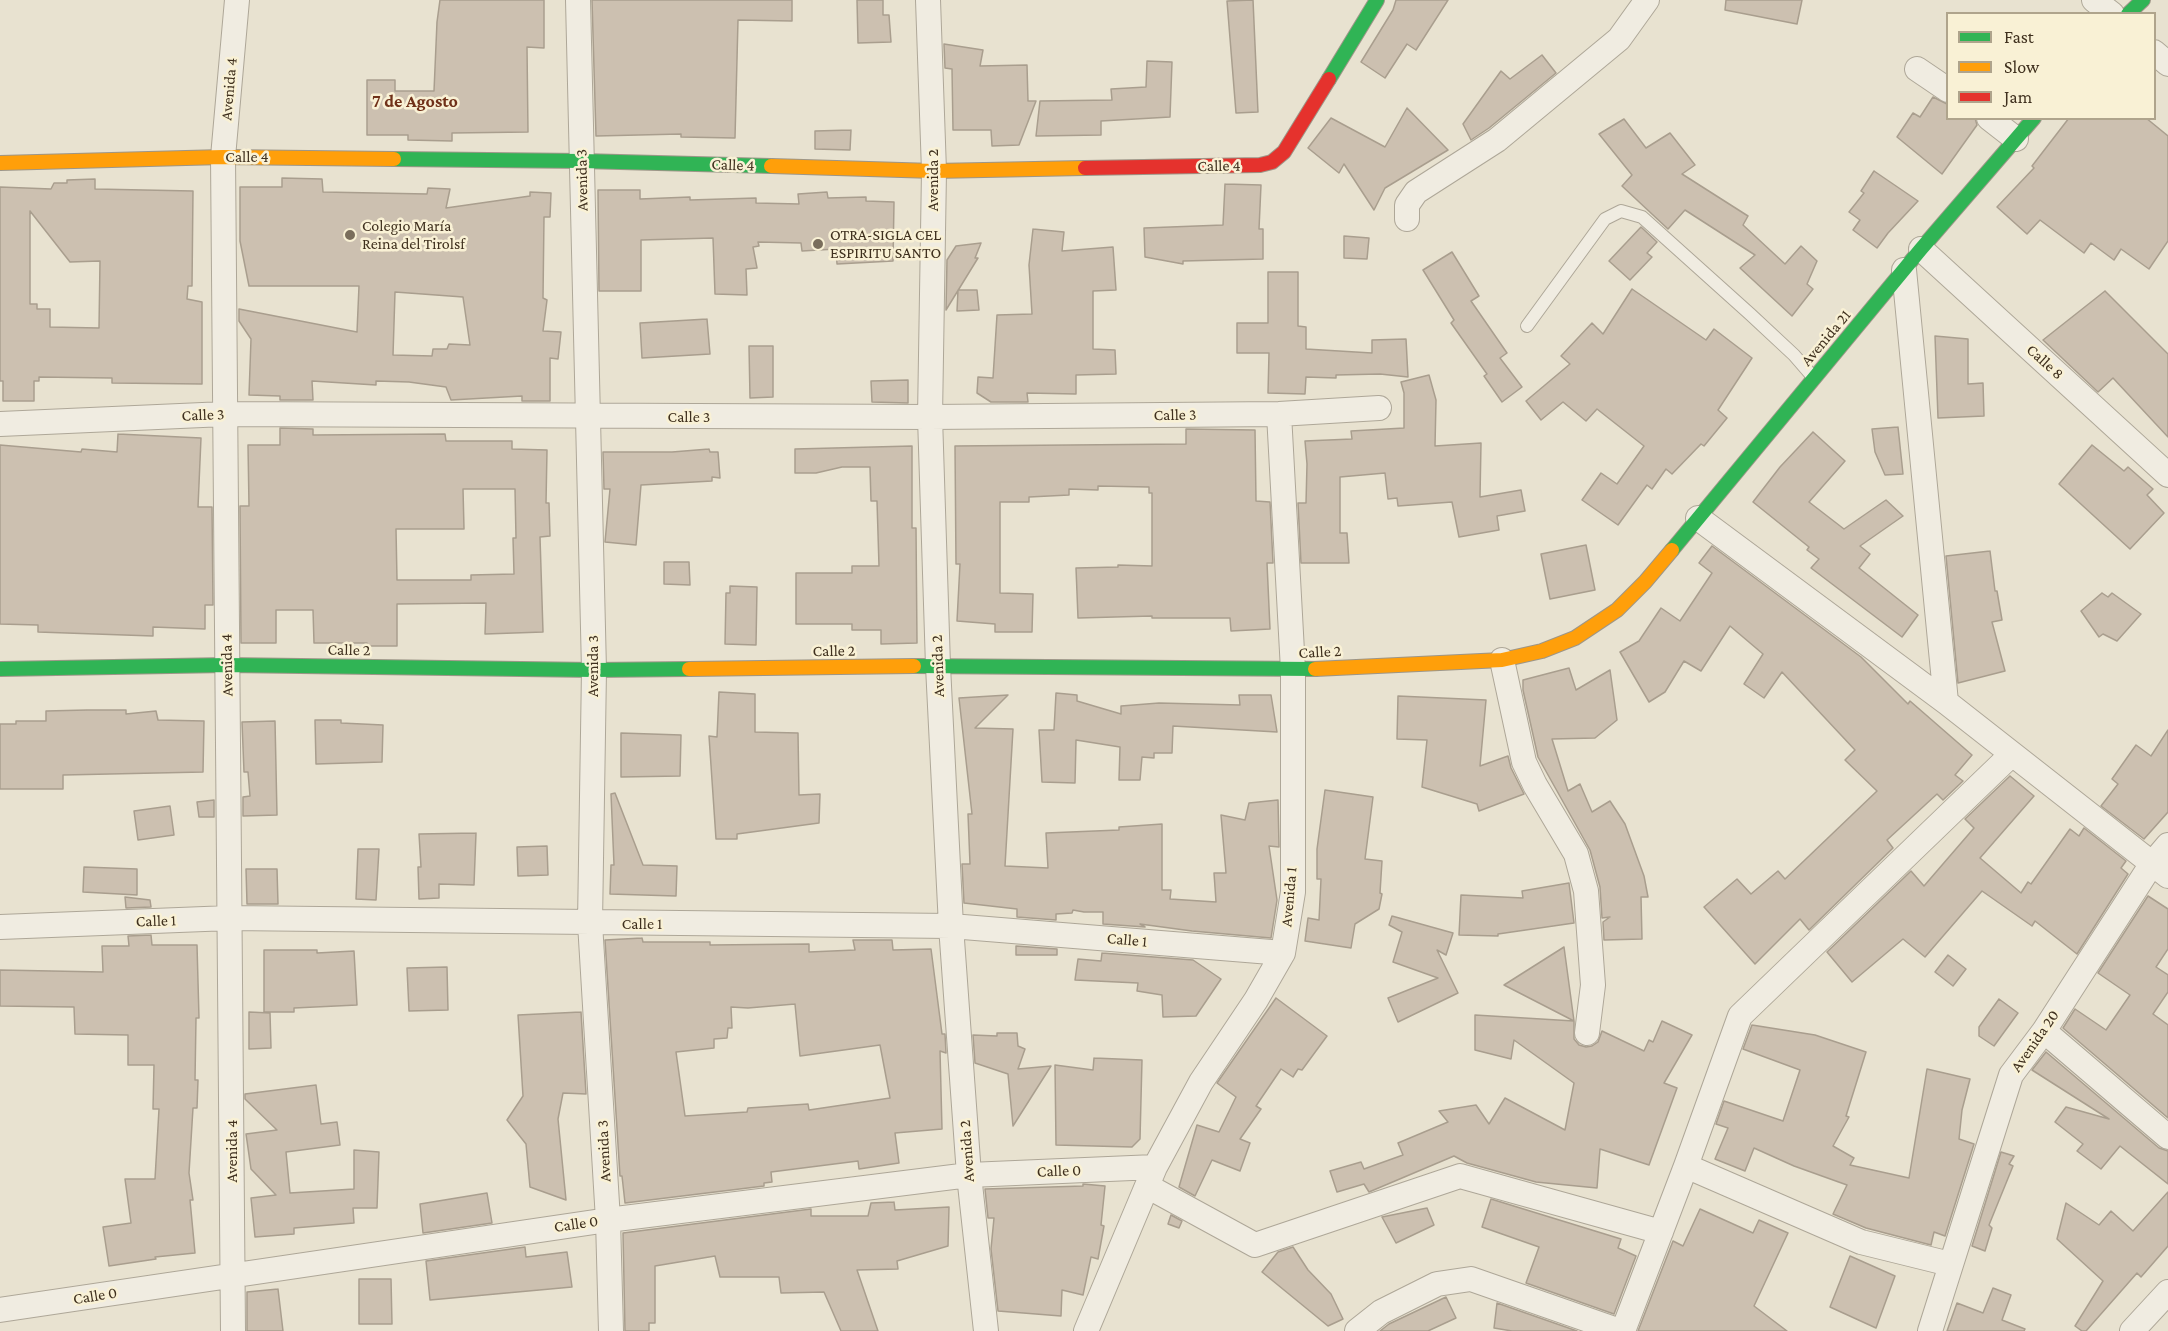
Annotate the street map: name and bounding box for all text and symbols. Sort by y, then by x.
legend [1946,12,2156,120]
text: Fast [2004,27,2034,47]
street label: Avenida 4 [217,57,241,121]
text: Slow [2004,57,2039,77]
text: Jam [2004,87,2032,107]
district label: 7 de Agosto [372,90,458,112]
street label: Calle 4 [225,147,269,167]
street label: Avenida 3 [572,149,592,211]
street label: Avenida 2 [923,149,943,211]
street label: Calle 4 [711,155,755,175]
street label: Calle 4 [1197,156,1241,176]
place label: Colegio María Reina del Tirolsf [362,216,465,254]
place label: OTRA-SIGLA CEL ESPIRITU SANTO [830,225,941,263]
marker: Colegio María Reina del Tirolsf [343,228,357,242]
marker: OTRA-SIGLA CEL ESPIRITU SANTO [811,237,825,251]
street label: Avenida 21 [1797,306,1855,370]
street label: Calle 8 [2022,340,2068,384]
street label: Calle 3 [181,405,225,425]
street label: Calle 3 [1153,405,1197,425]
street label: Calle 3 [668,407,710,427]
street label: Avenida 4 [217,633,237,697]
street label: Avenida 3 [583,635,603,697]
street label: Avenida 2 [927,635,949,697]
street label: Calle 2 [327,640,371,660]
street label: Calle 2 [812,641,856,661]
street label: Calle 2 [1298,641,1342,663]
street label: Avenida 1 [1277,866,1301,928]
street label: Calle 1 [135,911,177,931]
street label: Calle 1 [622,914,662,934]
street label: Calle 1 [1106,929,1148,951]
street label: Avenida 20 [2007,1006,2063,1076]
street label: Avenida 3 [593,1119,615,1183]
street label: Avenida 2 [955,1119,979,1183]
street label: Avenida 4 [222,1120,242,1182]
street label: Calle 0 [1037,1161,1081,1181]
street label: Calle 0 [553,1211,599,1237]
street label: Calle 0 [72,1283,118,1309]

